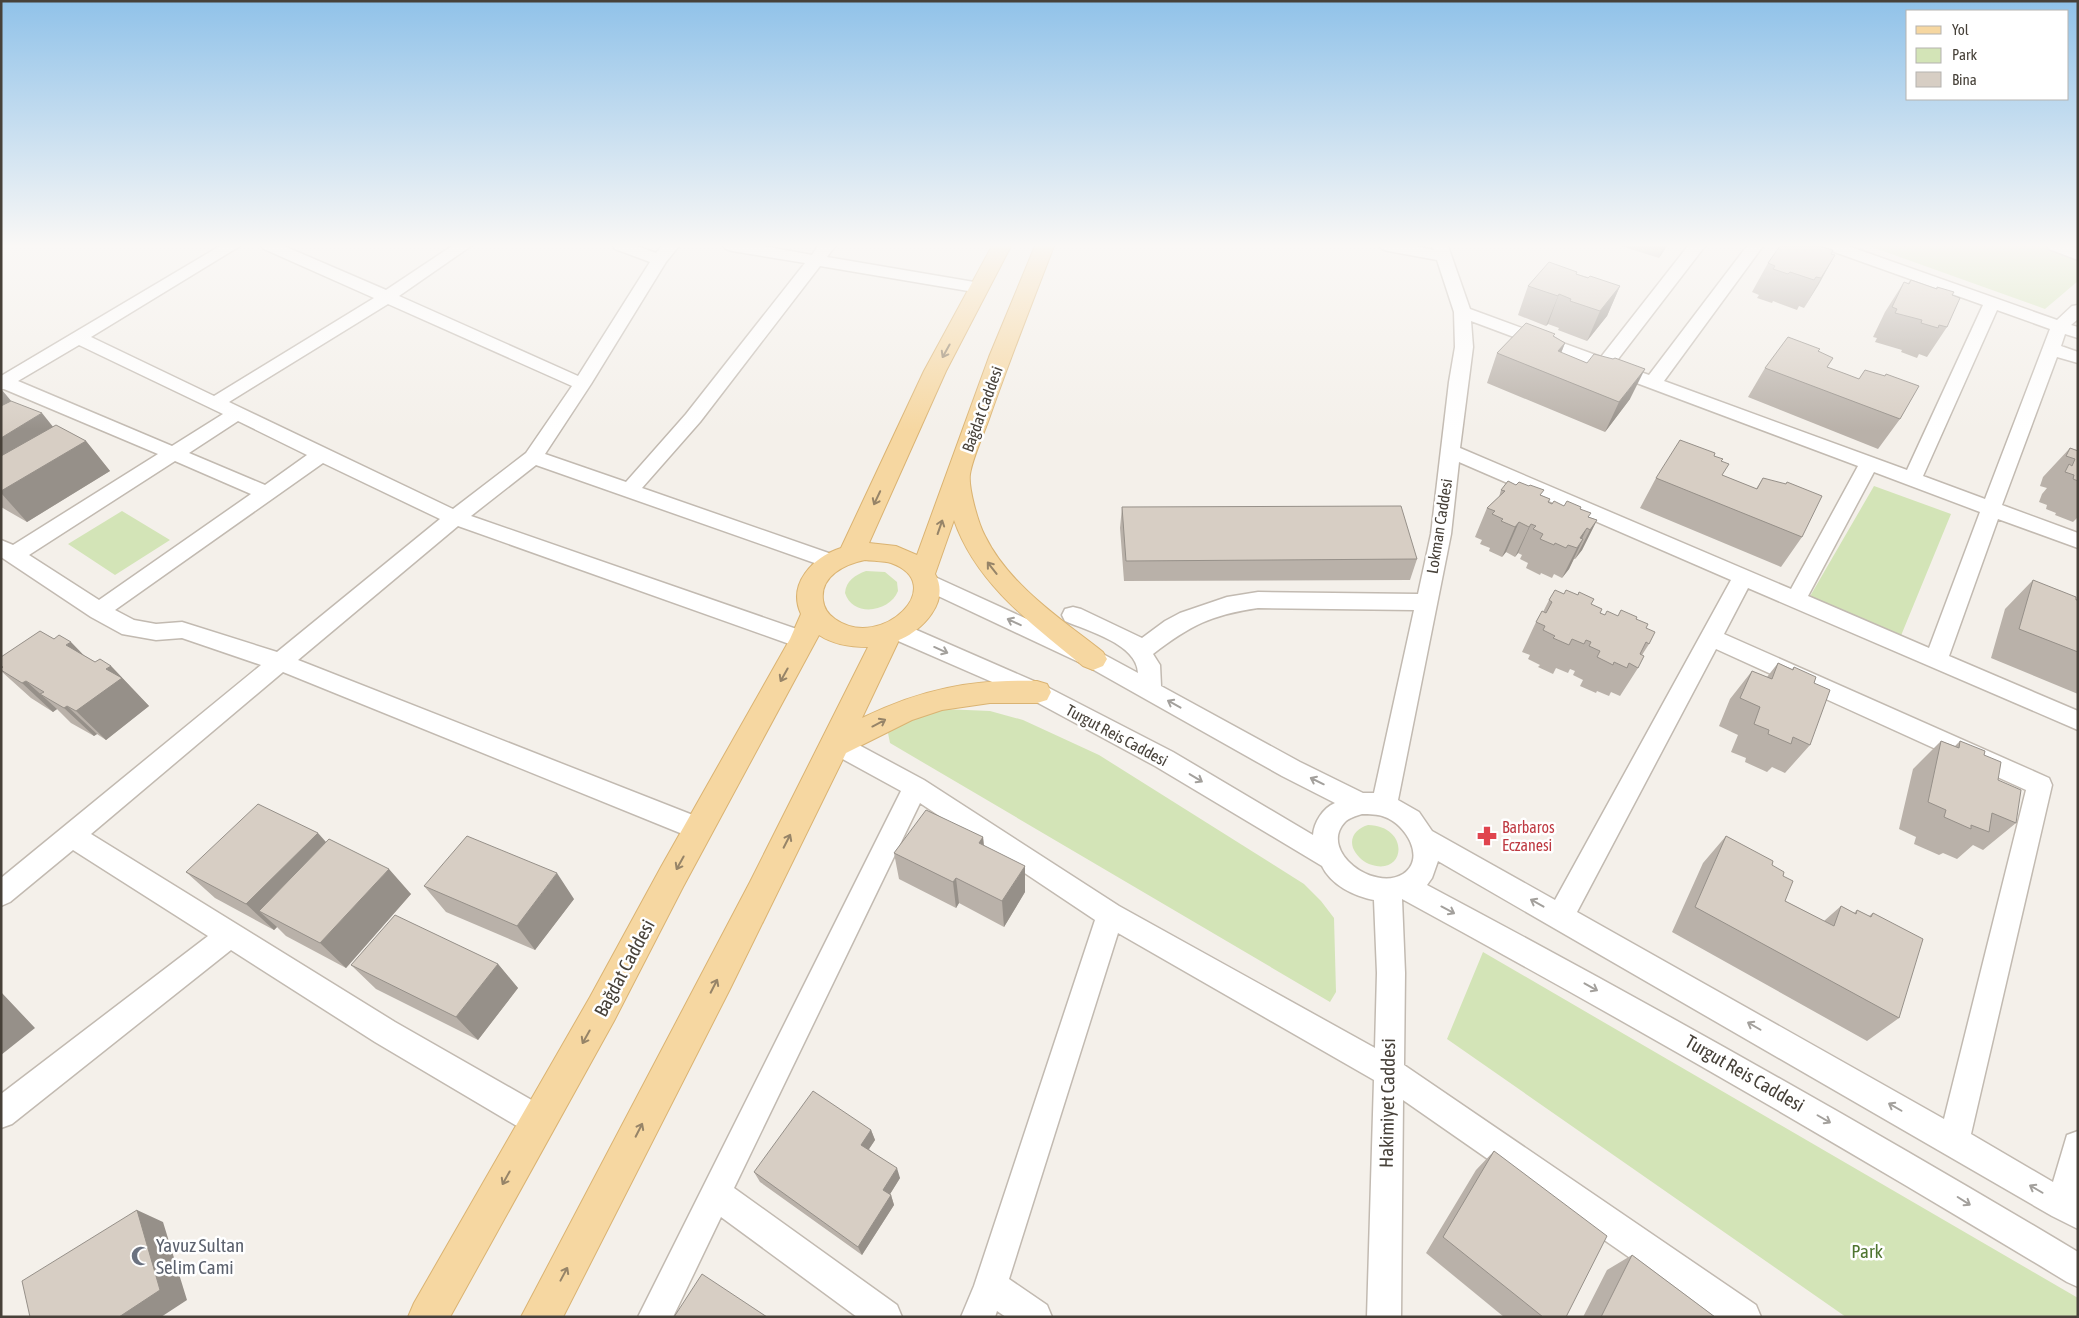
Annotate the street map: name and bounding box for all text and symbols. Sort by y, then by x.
legend [1906,10,2069,100]
text: Yol [1952,21,1969,38]
text: Park [1952,46,1977,63]
text: Bina [1952,71,1977,88]
one-way arrow [940,343,950,357]
street label: Bağdat Caddesi [958,364,1007,455]
street label: Lokman Caddesi [1423,477,1455,575]
one-way arrow [871,490,881,505]
one-way arrow [936,520,945,536]
one-way arrow [987,561,997,575]
one-way arrow [1007,617,1022,626]
one-way arrow [934,647,949,656]
one-way arrow [778,667,788,681]
one-way arrow [1167,698,1182,708]
street label: Turgut Reis Caddesi [1063,701,1171,770]
one-way arrow [872,718,887,728]
one-way arrow [1188,773,1203,783]
one-way arrow [1310,776,1325,785]
place label: Barbaros Eczanesi [1502,818,1555,854]
pharmacy icon: Barbaros Eczanesi [1476,825,1498,847]
one-way arrow [783,833,793,848]
one-way arrow [675,855,684,870]
one-way arrow [1529,898,1544,908]
one-way arrow [1440,905,1455,915]
street label: Bağdat Caddesi [589,916,659,1020]
one-way arrow [709,978,719,993]
one-way arrow [1583,982,1598,992]
one-way arrow [1748,1021,1762,1031]
one-way arrow [581,1029,590,1044]
street label: Turgut Reis Caddesi [1682,1030,1808,1116]
street label: Hakimiyet Caddesi [1375,1038,1399,1168]
one-way arrow [1888,1102,1903,1112]
one-way arrow [1816,1114,1830,1124]
one-way arrow [635,1123,644,1138]
one-way arrow [501,1171,511,1185]
one-way arrow [2029,1183,2043,1193]
one-way arrow [1956,1197,1970,1207]
place label: Yavuz Sultan Selim Cami [156,1234,244,1278]
park label: Park [1851,1240,1884,1262]
mosque icon: Yavuz Sultan Selim Cami [130,1245,152,1267]
one-way arrow [559,1266,569,1281]

